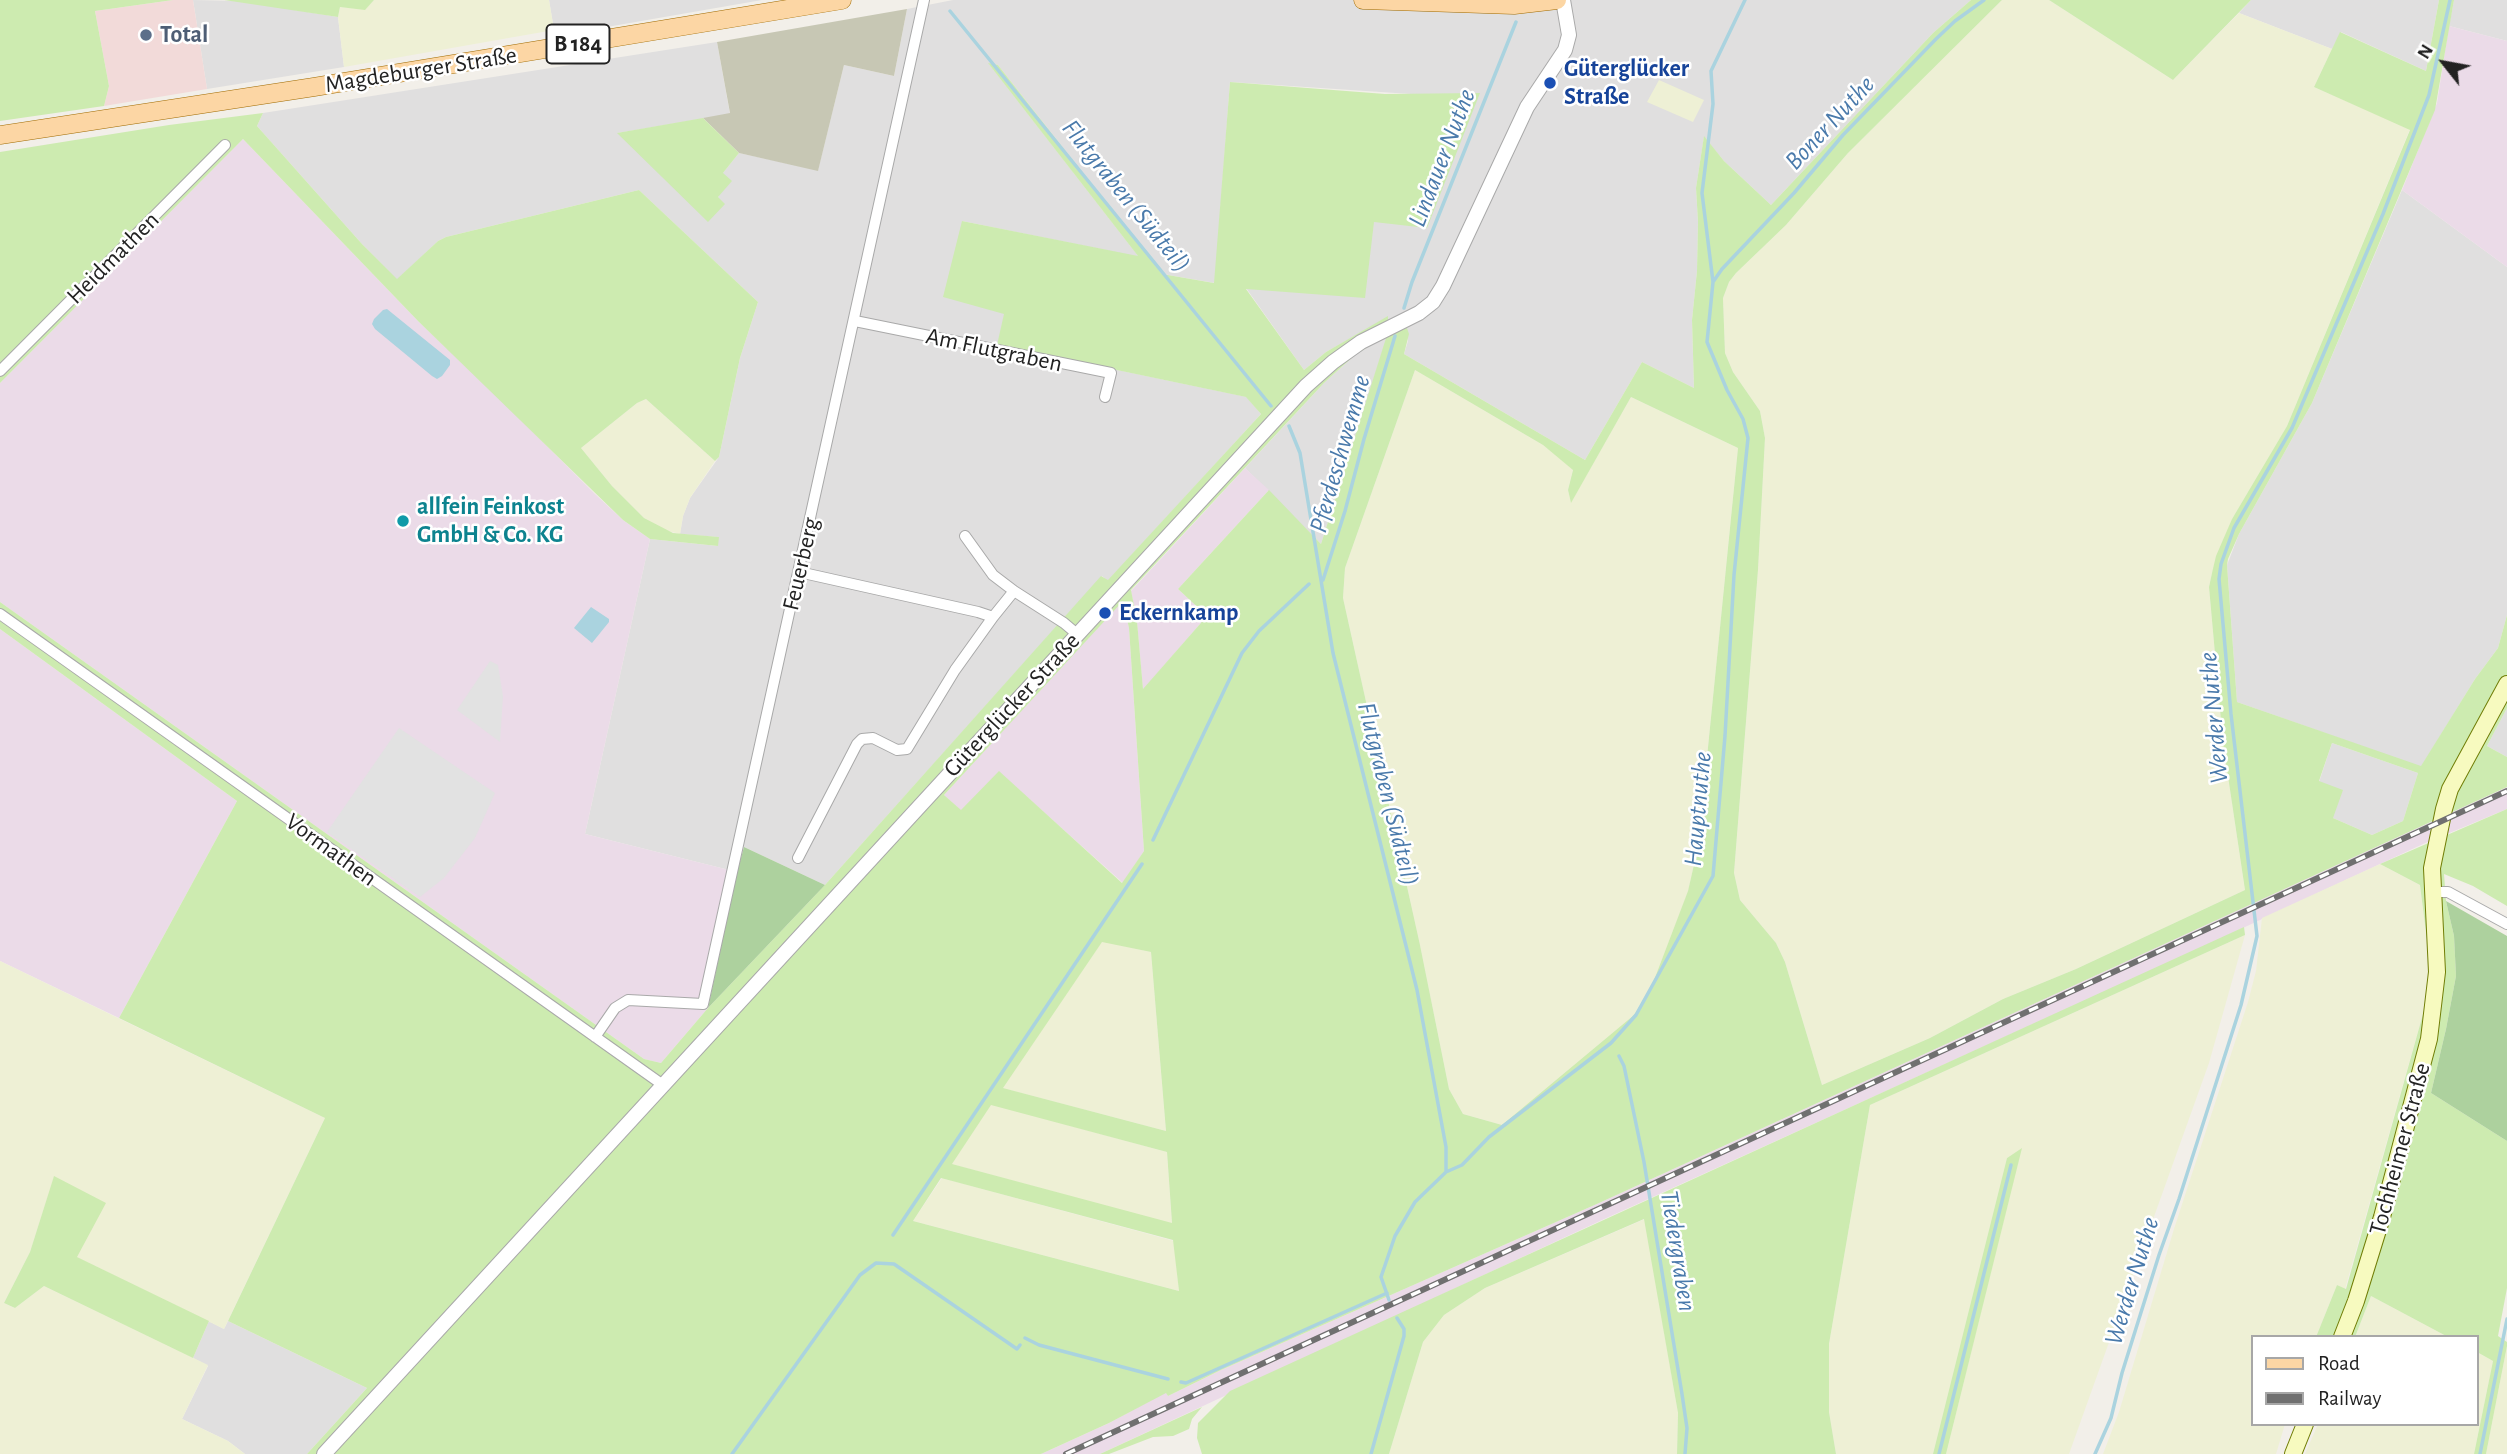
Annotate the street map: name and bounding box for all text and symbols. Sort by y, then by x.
place label: Total [160,21,208,49]
road number: B 184 [546,24,610,64]
marker: Total [138,27,154,43]
north arrow [2409,28,2479,98]
street label: Magdeburger Straße [323,41,519,99]
text: N [2414,41,2437,62]
place label: Güterglücker Straße [1564,55,1689,111]
water label: Boner Nuthe [1778,69,1882,177]
marker: Güterglücker Straße [1542,75,1558,91]
water label: Lindauer Nuthe [1401,85,1483,231]
water label: Flutgraben (Südteil) [1055,113,1197,279]
street label: Heidmathen [61,206,165,310]
street label: Am Flutgraben [923,322,1065,378]
water label: Pferdeschwemme [1303,372,1377,536]
place label: allfein Feinkost GmbH & Co. KG [417,493,564,549]
marker: allfein Feinkost GmbH & Co. KG [395,513,411,529]
street label: Feuerberg [776,515,826,613]
place label: Eckernkamp [1119,599,1238,627]
marker: Eckernkamp [1097,605,1113,621]
street label: Güterglücker Straße [938,627,1086,783]
water label: Werder Nuthe [2193,651,2235,785]
water label: Flutgraben (Südteil) [1350,699,1426,889]
water label: Hauptnuthe [1677,750,1719,868]
street label: Vormathen [280,807,382,893]
street label: Tochheimer Straße [2363,1060,2437,1238]
water label: Tiedergraben [1653,1188,1703,1314]
water label: Werder Nuthe [2098,1213,2166,1349]
legend [2252,1335,2479,1426]
text: Road [2318,1353,2360,1374]
text: Railway [2318,1388,2381,1409]

